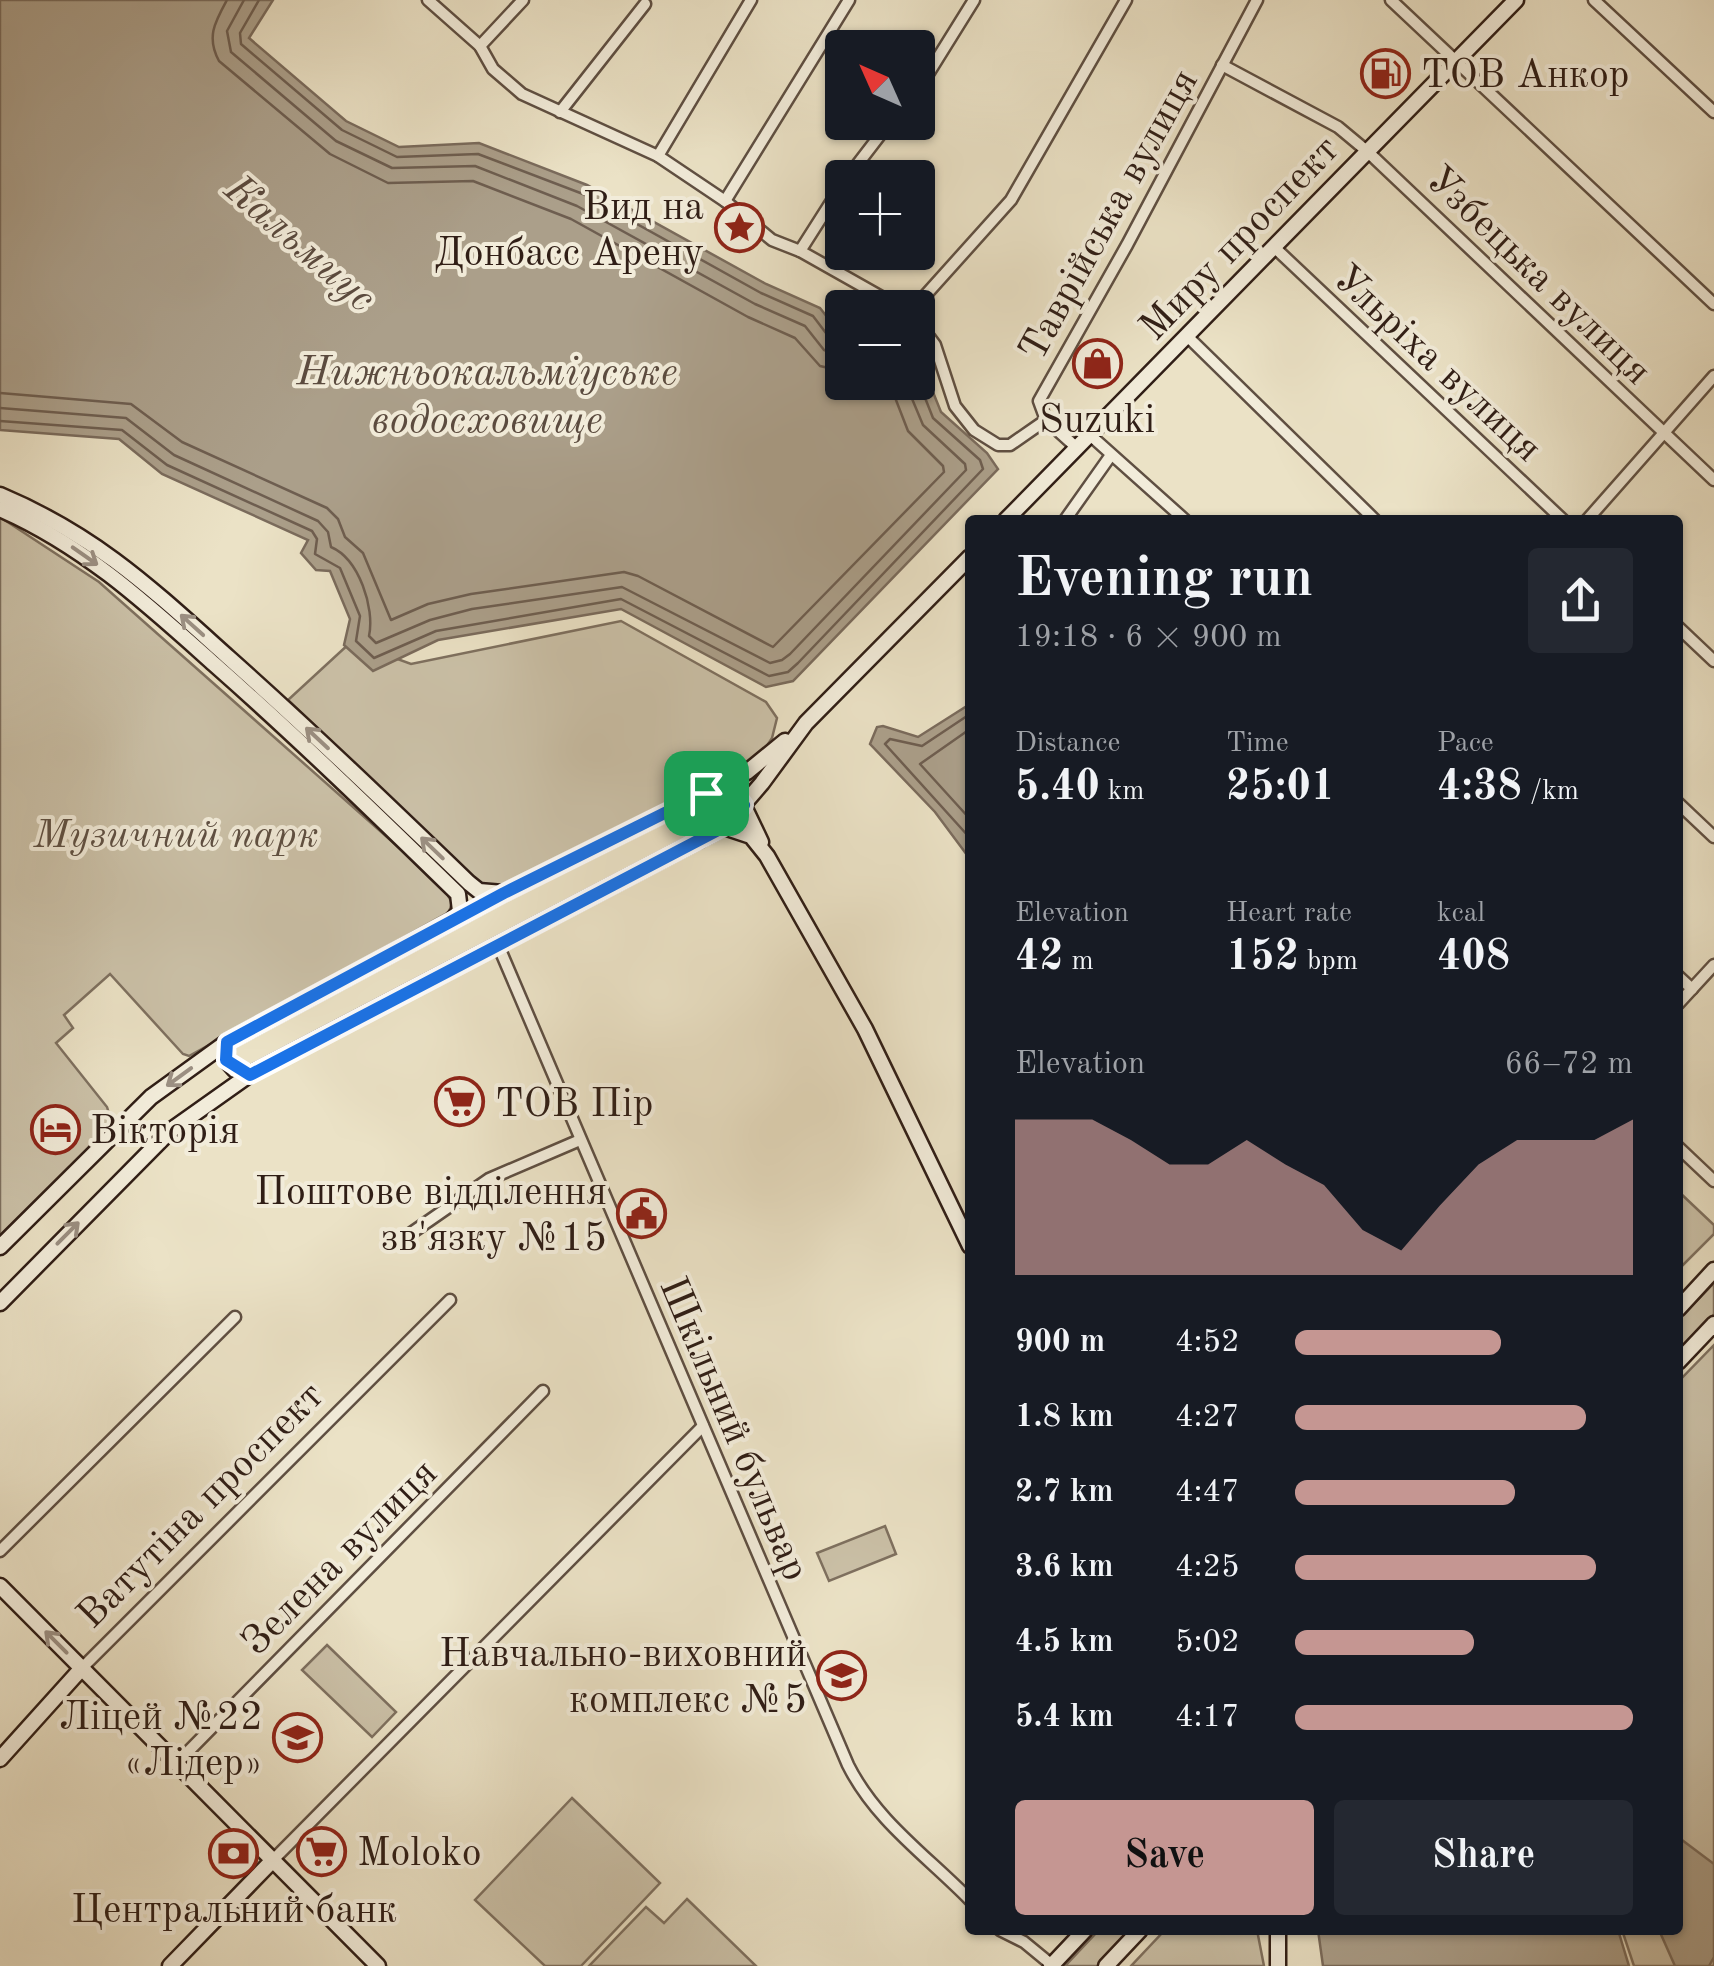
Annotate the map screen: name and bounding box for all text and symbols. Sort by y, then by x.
north arrow [825,30,935,140]
map controls [825,30,935,400]
fuel station icon: ТОВ Анкор [1360,47,1412,99]
place label: ТОВ Анкор [1421,57,1629,97]
street label: Таврійська вулиця [1014,64,1207,368]
street label: Миру проспект [1134,130,1348,349]
button: + [825,160,935,270]
street label: Узбецька вулиця [1417,160,1657,394]
water label: Кальмиус [215,168,383,321]
place label: Вид на Донбасс Арену [434,189,704,275]
place icon: Вид на Донбасс Арену [713,202,765,254]
street label: Ульріха вулиця [1325,259,1548,471]
button: − [825,290,935,400]
shop icon: Suzuki [1071,337,1123,389]
water label: Нижньокальміуське водосховище [295,353,678,443]
place label: Suzuki [1039,402,1155,442]
one-way arrow [71,545,98,566]
button: share [1528,548,1633,653]
text: Evening run [1015,553,1313,608]
one-way arrow [180,613,205,636]
text: 19:18 · 6 × 900 m [1015,622,1282,654]
one-way arrow [305,727,330,750]
text: Distance [1015,730,1120,758]
text: Time [1226,730,1289,758]
text: Pace [1437,730,1494,758]
pin [664,751,749,836]
icon: arrive [679,766,734,821]
text: 5.40 [1015,767,1100,809]
text: 25:01 [1226,767,1335,809]
text: 4:38 [1437,767,1522,809]
text: km [1100,778,1144,806]
text: /km [1522,778,1579,806]
park label: Музичний парк [32,817,319,857]
one-way arrow [420,837,445,860]
text: Elevation [1015,900,1129,928]
text: Heart rate [1226,900,1352,928]
text: kcal [1437,900,1485,928]
text: 42 [1015,937,1064,979]
text: 152 [1226,937,1299,979]
text: 408 [1437,937,1510,979]
text: m [1064,948,1094,976]
text: bpm [1299,948,1358,976]
text: Elevation [1015,1049,1145,1081]
text: 66–72 m [1505,1049,1633,1081]
one-way arrow [166,1066,193,1087]
supermarket icon: ТОВ Пір [434,1076,486,1128]
place label: ТОВ Пір [495,1086,653,1126]
hotel icon: Вікторія [29,1103,81,1155]
place label: Вікторія [90,1113,240,1153]
place label: Поштове відділення зв'язку №15 [254,1174,607,1260]
public building icon: Поштове відділення зв'язку №15 [616,1187,668,1239]
one-way arrow [56,1222,80,1246]
street label: Шкільний бульвар [650,1272,814,1587]
text: 900 m [1015,1327,1105,1359]
text: 4:52 [1175,1327,1240,1359]
street label: Ватутіна проспект [71,1376,332,1637]
text: 1.8 km [1015,1402,1114,1434]
text: 4:27 [1175,1402,1240,1434]
street label: Зелена вулиця [236,1454,446,1664]
text: 2.7 km [1015,1477,1114,1509]
text: 4:47 [1175,1477,1240,1509]
text: 3.6 km [1015,1552,1114,1584]
text: 4:25 [1175,1552,1240,1584]
text: 4.5 km [1015,1627,1114,1659]
text: 5:02 [1175,1627,1240,1659]
one-way arrow [44,1630,69,1655]
place label: Навчально-виховний комплекс №5 [439,1636,807,1722]
school or university icon: Навчально-виховний комплекс №5 [816,1649,868,1701]
place label: Ліцей №22 «Лідер» [59,1699,263,1785]
text: 5.4 km [1015,1702,1114,1734]
text: 4:17 [1175,1702,1240,1734]
school or university icon: Ліцей №22 «Лідер» [272,1712,324,1764]
button: Save [1015,1800,1314,1915]
button: Share [1334,1800,1633,1915]
supermarket icon: Moloko [296,1825,348,1877]
bank icon: Центральний банк [208,1827,260,1879]
place label: Moloko [357,1835,482,1875]
place label: Центральний банк [71,1892,397,1932]

